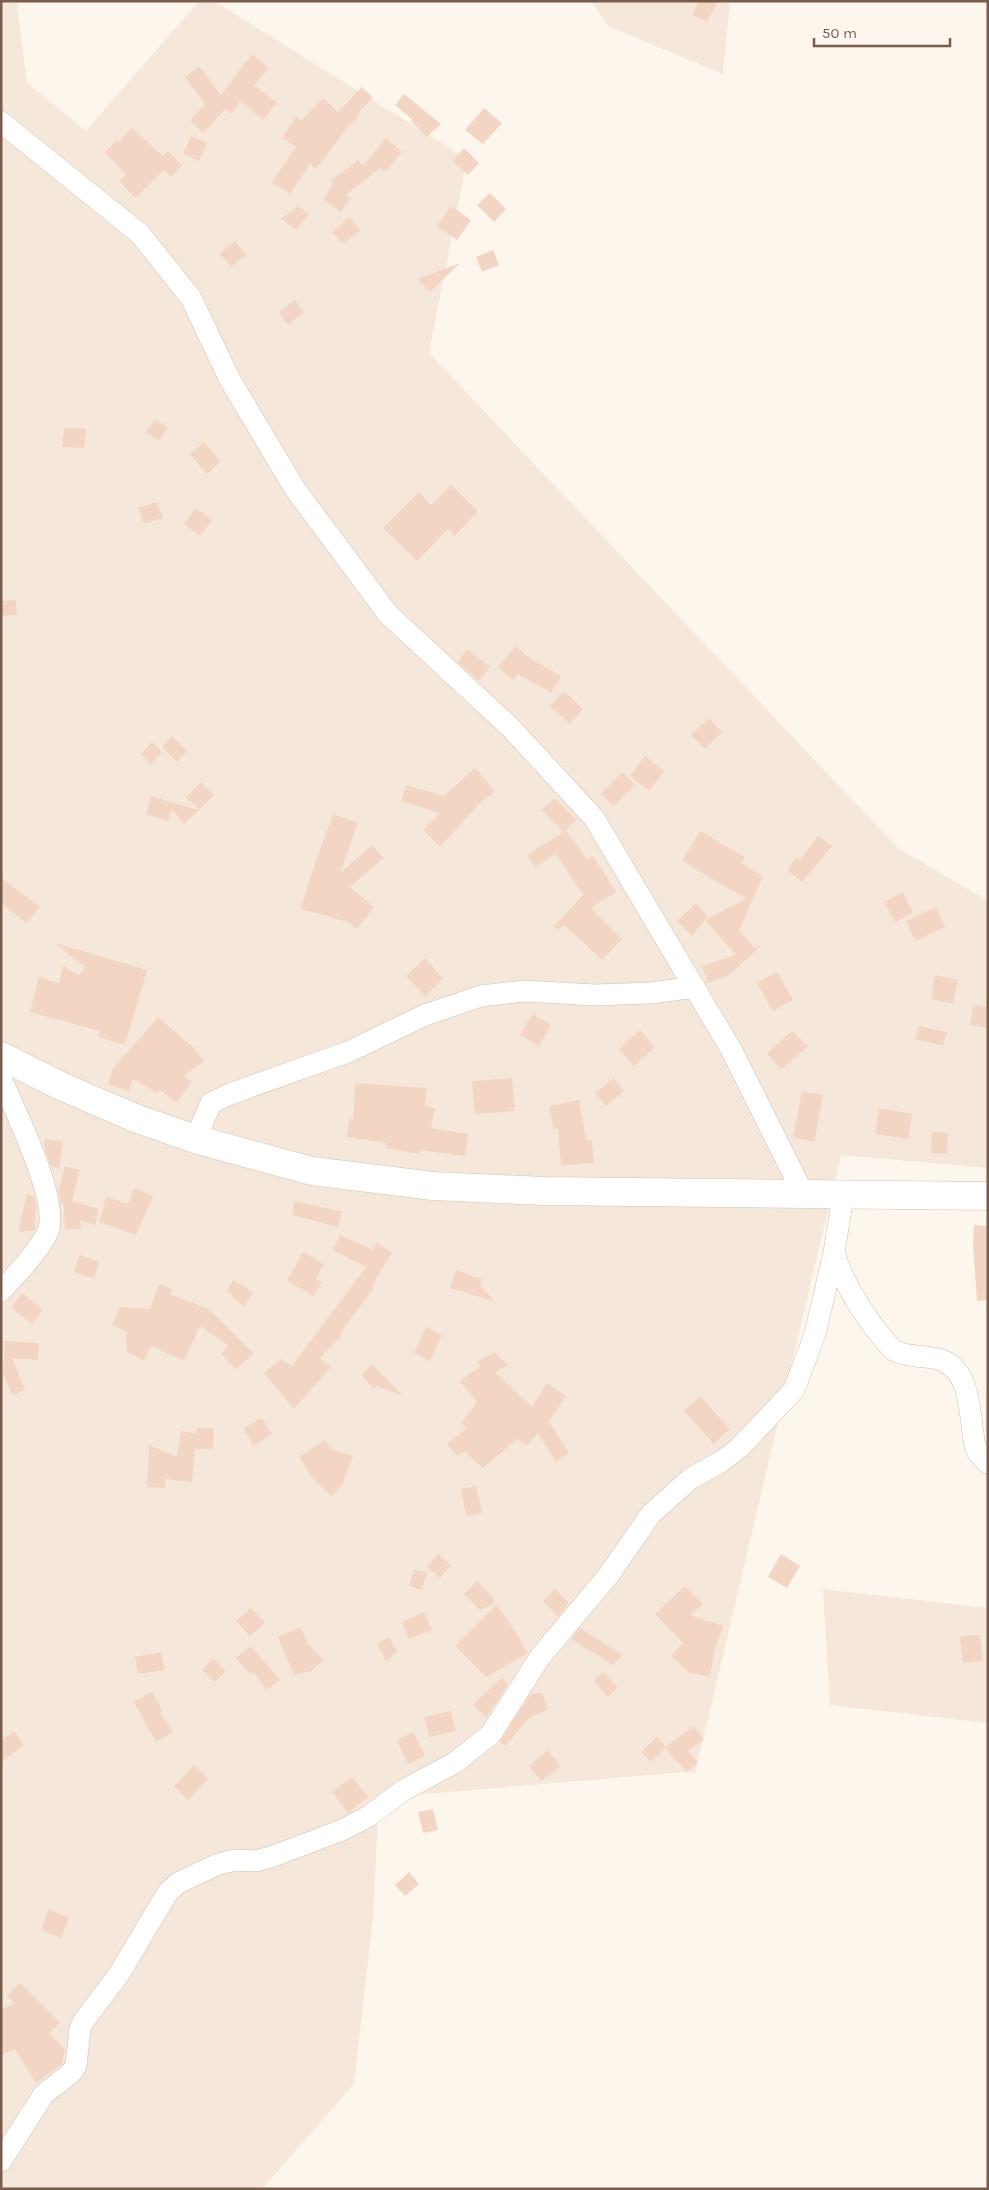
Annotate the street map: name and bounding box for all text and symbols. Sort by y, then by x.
scale bar [814,15,950,47]
text: 50 m [822,24,857,42]

